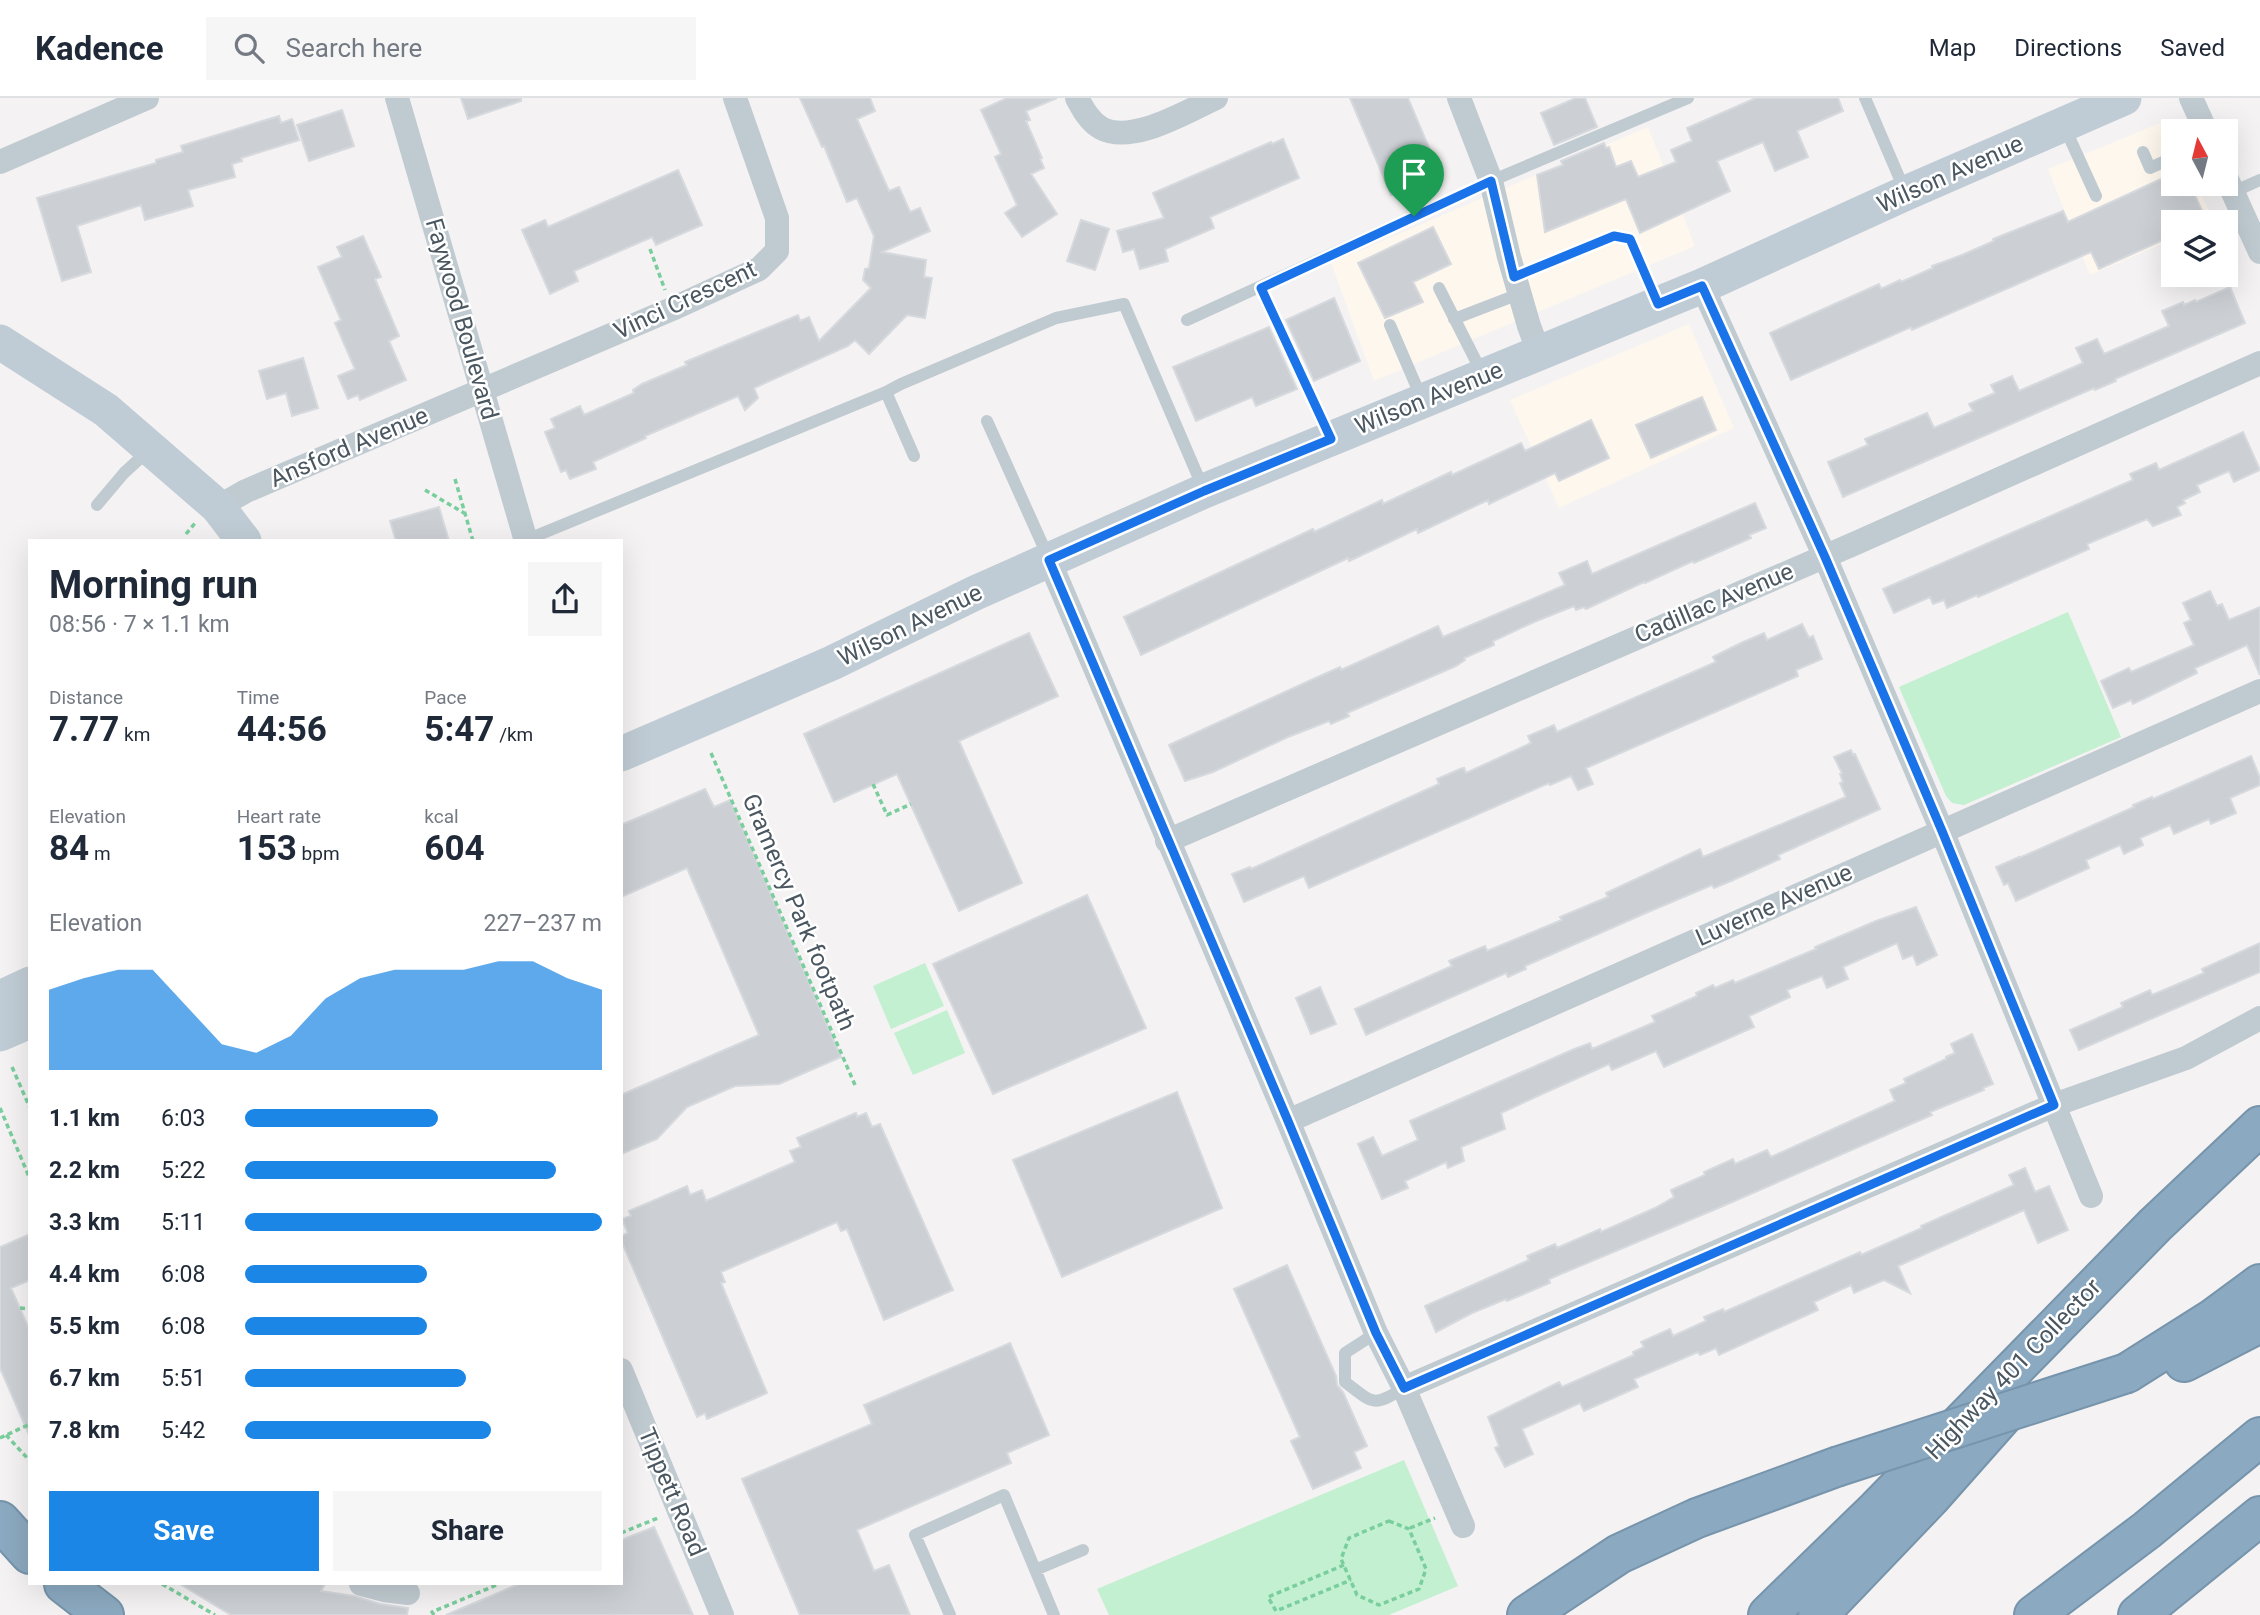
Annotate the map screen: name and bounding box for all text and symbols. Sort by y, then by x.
search box [206,17,696,80]
text: Kadence [35,29,164,68]
icon: search [230,29,268,67]
text: Search here [286,33,422,63]
text: Map [1929,34,1976,62]
text: Directions [2014,34,2122,62]
text: Saved [2160,34,2225,62]
north arrow [2161,119,2238,196]
map controls [2161,119,2238,287]
street label: Wilson Avenue [1873,129,2027,219]
pin [1384,144,1444,216]
icon: arrive [1395,155,1433,193]
button: layers [2161,210,2238,287]
street label: Faywood Boulevard [420,215,504,423]
street label: Vinci Crescent [609,255,761,345]
street label: Wilson Avenue [1351,356,1507,440]
street label: Ansford Avenue [266,401,432,493]
street label: Cadillac Avenue [1630,557,1798,649]
button: share [528,562,602,636]
text: Morning run [49,563,258,607]
street label: Wilson Avenue [833,578,987,672]
text: 08:56 · 7 × 1.1 km [49,611,230,638]
text: Distance [49,686,123,709]
text: Time [237,686,279,709]
text: Pace [424,686,467,709]
text: 7.77 [49,709,119,750]
text: 44:56 [237,709,327,750]
text: 5:47 [424,709,494,750]
text: km [119,723,150,746]
text: /km [494,723,533,746]
street label: Gramercy Park footpath [736,790,862,1034]
text: Elevation [49,805,126,828]
text: Heart rate [237,805,321,828]
text: kcal [424,805,459,828]
text: 84 [49,828,89,869]
text: 153 [237,828,297,869]
text: 604 [424,828,485,869]
text: m [89,842,111,865]
text: bpm [297,842,340,865]
street label: Luverne Avenue [1691,858,1857,952]
text: Elevation [49,910,142,937]
text: 227–237 m [483,910,602,937]
text: 1.1 km [49,1105,120,1132]
text: 6:03 [161,1105,205,1132]
text: 2.2 km [49,1157,120,1184]
text: 5:22 [161,1157,205,1184]
text: 3.3 km [49,1209,120,1236]
text: 5:11 [161,1209,205,1236]
text: 4.4 km [49,1261,120,1288]
text: 6:08 [161,1261,205,1288]
street label: Highway 401 Collector [1920,1273,2106,1465]
text: 5.5 km [49,1313,120,1340]
text: 6:08 [161,1313,205,1340]
text: 6.7 km [49,1365,120,1392]
text: 5:51 [161,1365,205,1392]
text: 7.8 km [49,1417,120,1444]
text: 5:42 [161,1417,205,1444]
street label: Tippett Road [632,1424,712,1560]
button: Save [49,1491,319,1571]
button: Share [333,1491,602,1571]

